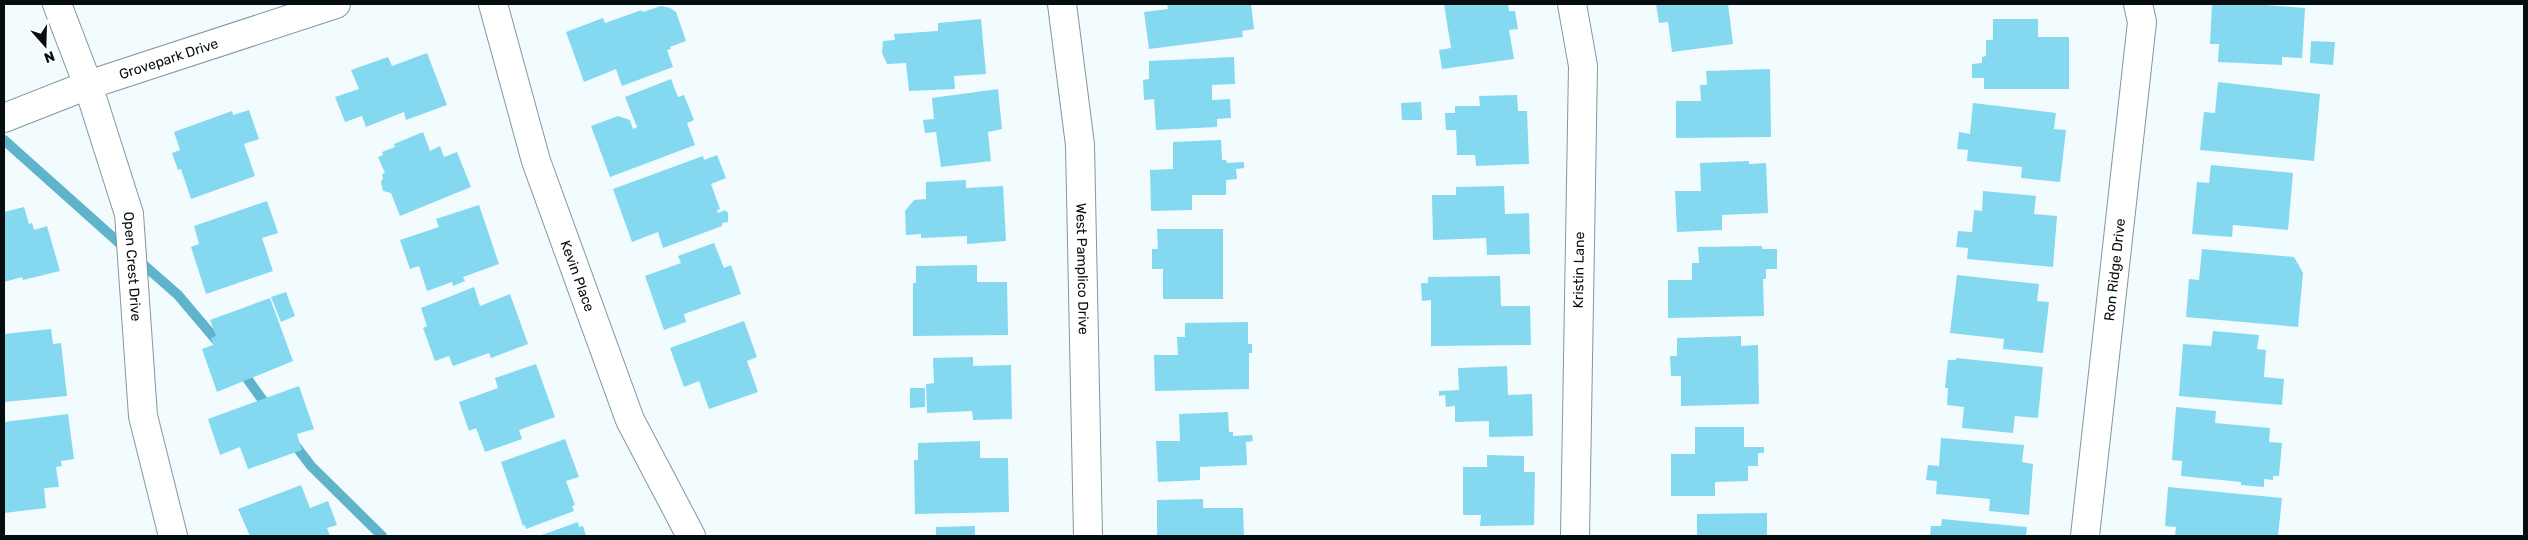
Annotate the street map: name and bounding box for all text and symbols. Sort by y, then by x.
north arrow [20,20,70,70]
street label: Grovepark Drive [117,34,221,83]
text: N [42,47,57,66]
street label: West Pamplico Drive [1073,203,1092,335]
street label: Open Crest Drive [120,211,145,322]
street label: Ron Ridge Drive [2100,217,2129,322]
street label: Kristin Lane [1570,231,1588,309]
street label: Kevin Place [557,238,598,314]

